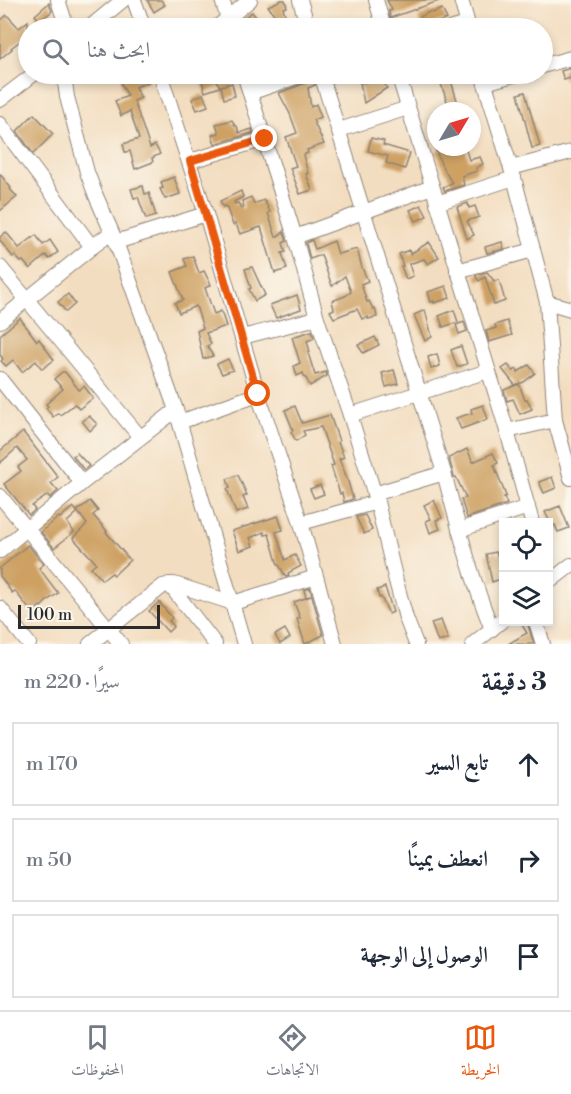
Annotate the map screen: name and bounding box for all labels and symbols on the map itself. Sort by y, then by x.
north arrow [427,102,481,156]
route end [251,125,277,151]
route start [244,380,270,406]
scale bar [18,602,160,630]

